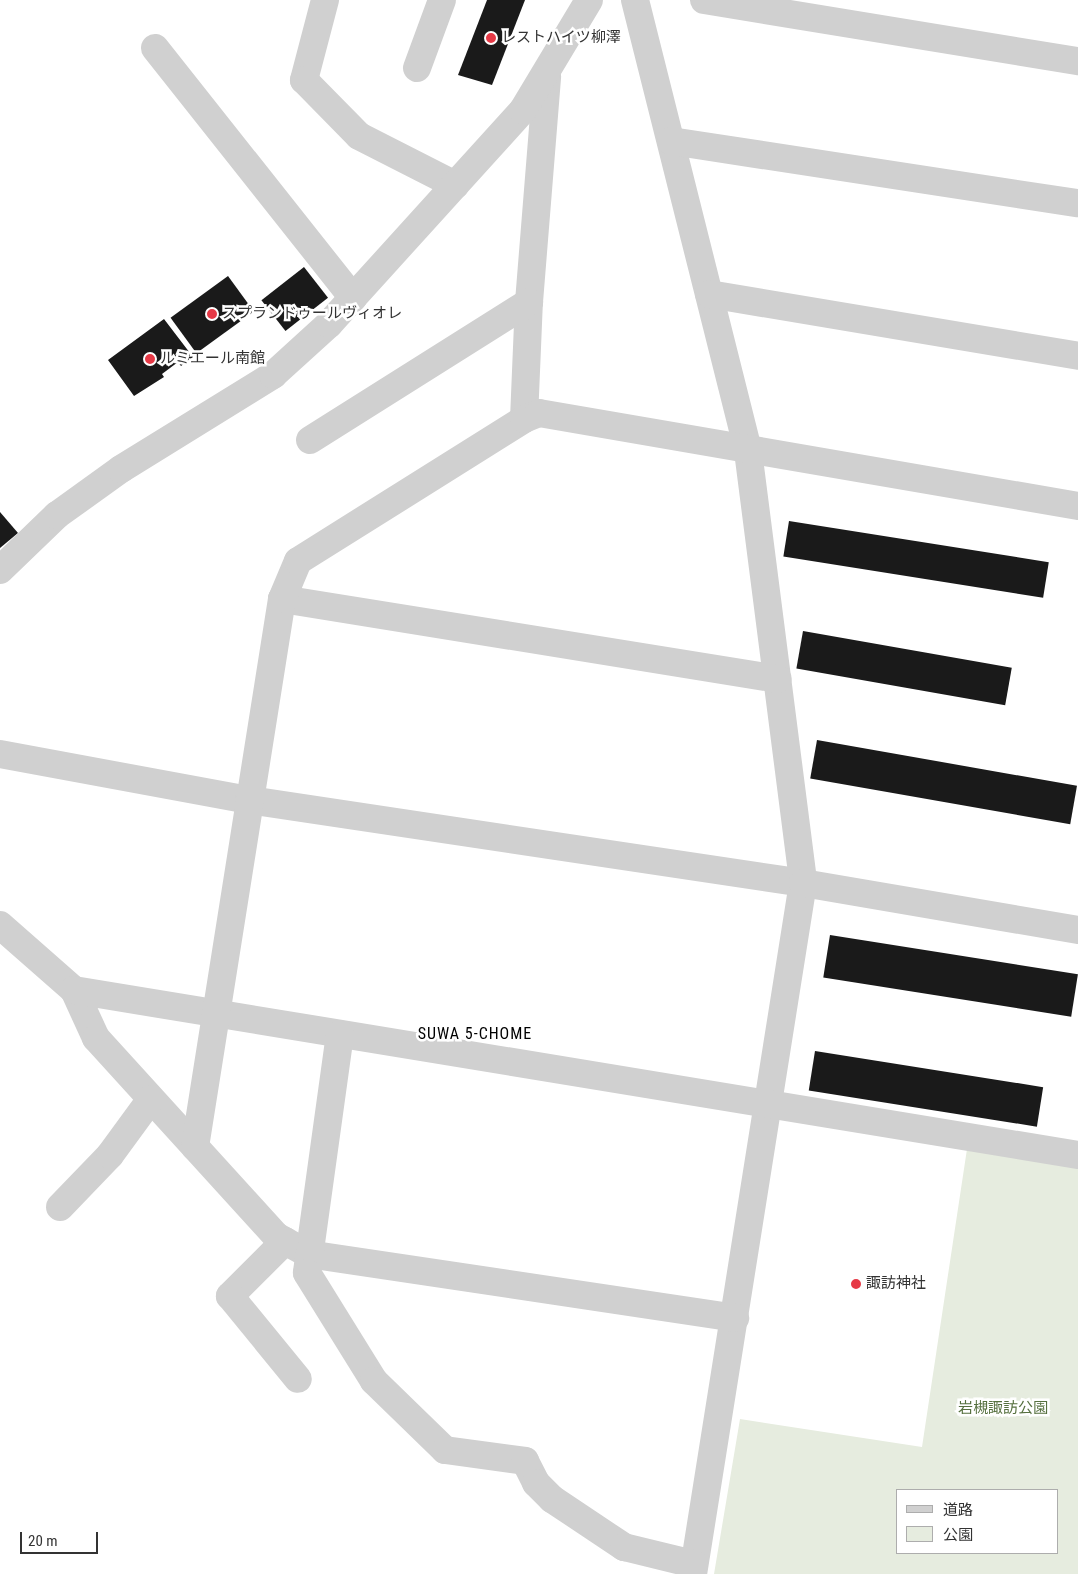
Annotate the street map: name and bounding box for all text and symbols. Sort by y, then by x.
place label: レストハイツ柳澤 [501,29,621,47]
marker: レストハイツ柳澤 [485,32,497,44]
place label: スプランドゥールヴィオレ [222,305,402,323]
marker: スプランドゥールヴィオレ [206,308,218,320]
place label: ルミエール南館 [160,350,265,368]
marker: ルミエール南館 [144,353,156,365]
district label: SUWA 5-CHOME [416,1024,534,1044]
place label: 諏訪神社 [866,1275,926,1293]
marker: 諏訪神社 [850,1278,862,1290]
park label: 岩槻諏訪公園 [958,1400,1048,1418]
legend [896,1489,1058,1554]
text: 道路 [943,1501,973,1519]
scale bar [22,1522,100,1554]
text: 公園 [943,1526,973,1544]
text: 20 m [28,1532,58,1550]

